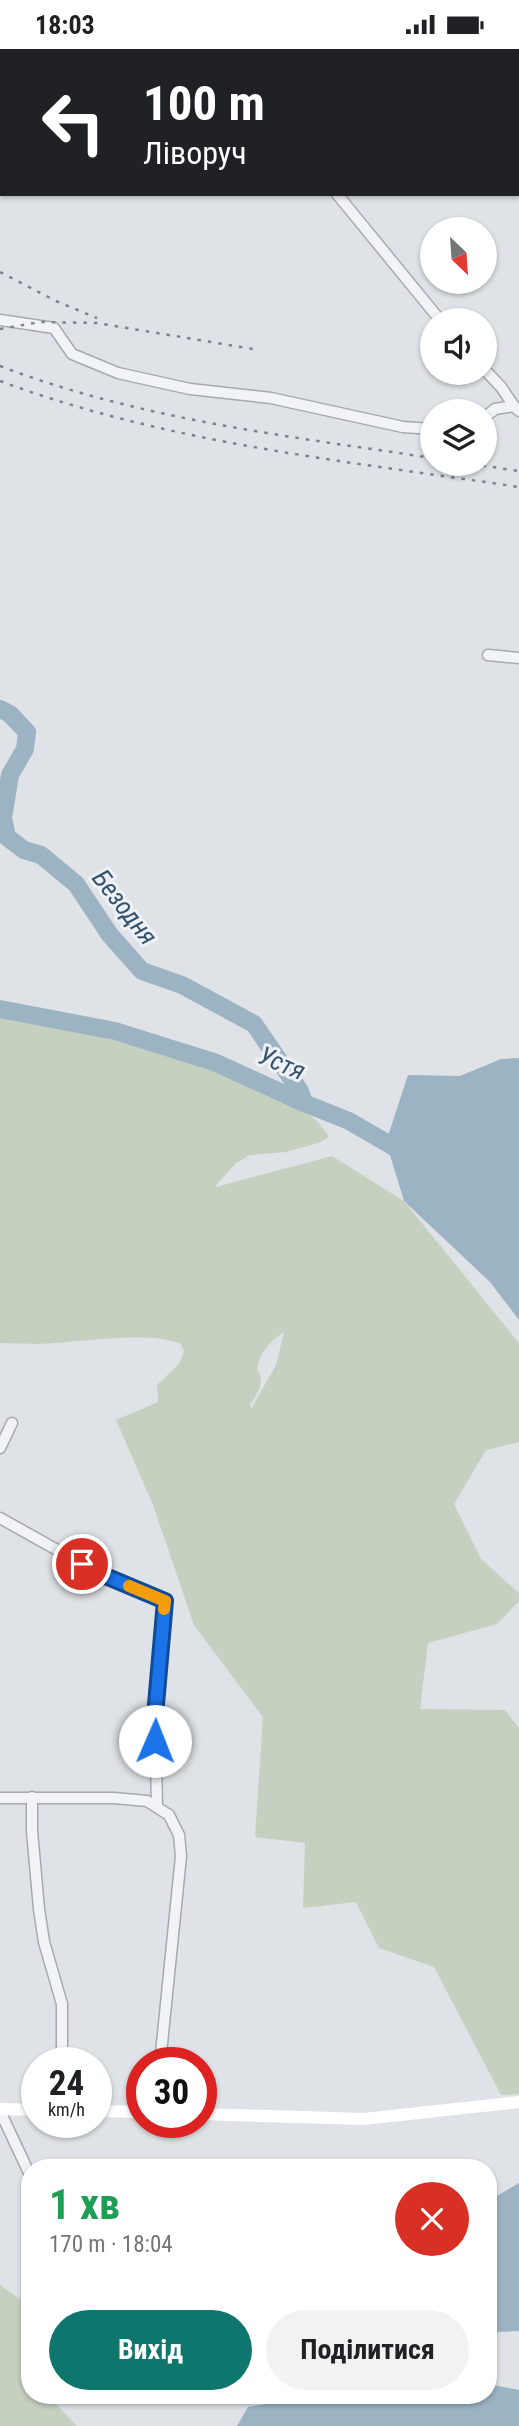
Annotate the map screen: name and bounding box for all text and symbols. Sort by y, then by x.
text: 18:03 [35,10,95,40]
text: 100 m [143,75,265,132]
icon: left [28,77,119,168]
text: Ліворуч [143,134,247,172]
north arrow [420,217,497,294]
map controls [420,217,497,476]
button: sound [420,308,497,385]
button: layers [420,399,497,476]
water label: Безодня [86,863,164,951]
water label: Устя [254,1040,310,1086]
pin [52,1534,112,1594]
icon: arrive [63,1545,101,1583]
position arrow [118,1704,192,1778]
speed limit sign: 30 [126,2047,217,2138]
text: 24 [49,2063,84,2104]
text: km/h [48,2099,85,2120]
text: 1 хв [49,2180,120,2229]
button: close [395,2182,469,2256]
text: 170 m · 18:04 [49,2231,173,2258]
button: Вихід [49,2310,252,2390]
button: Поділитися [266,2310,469,2390]

